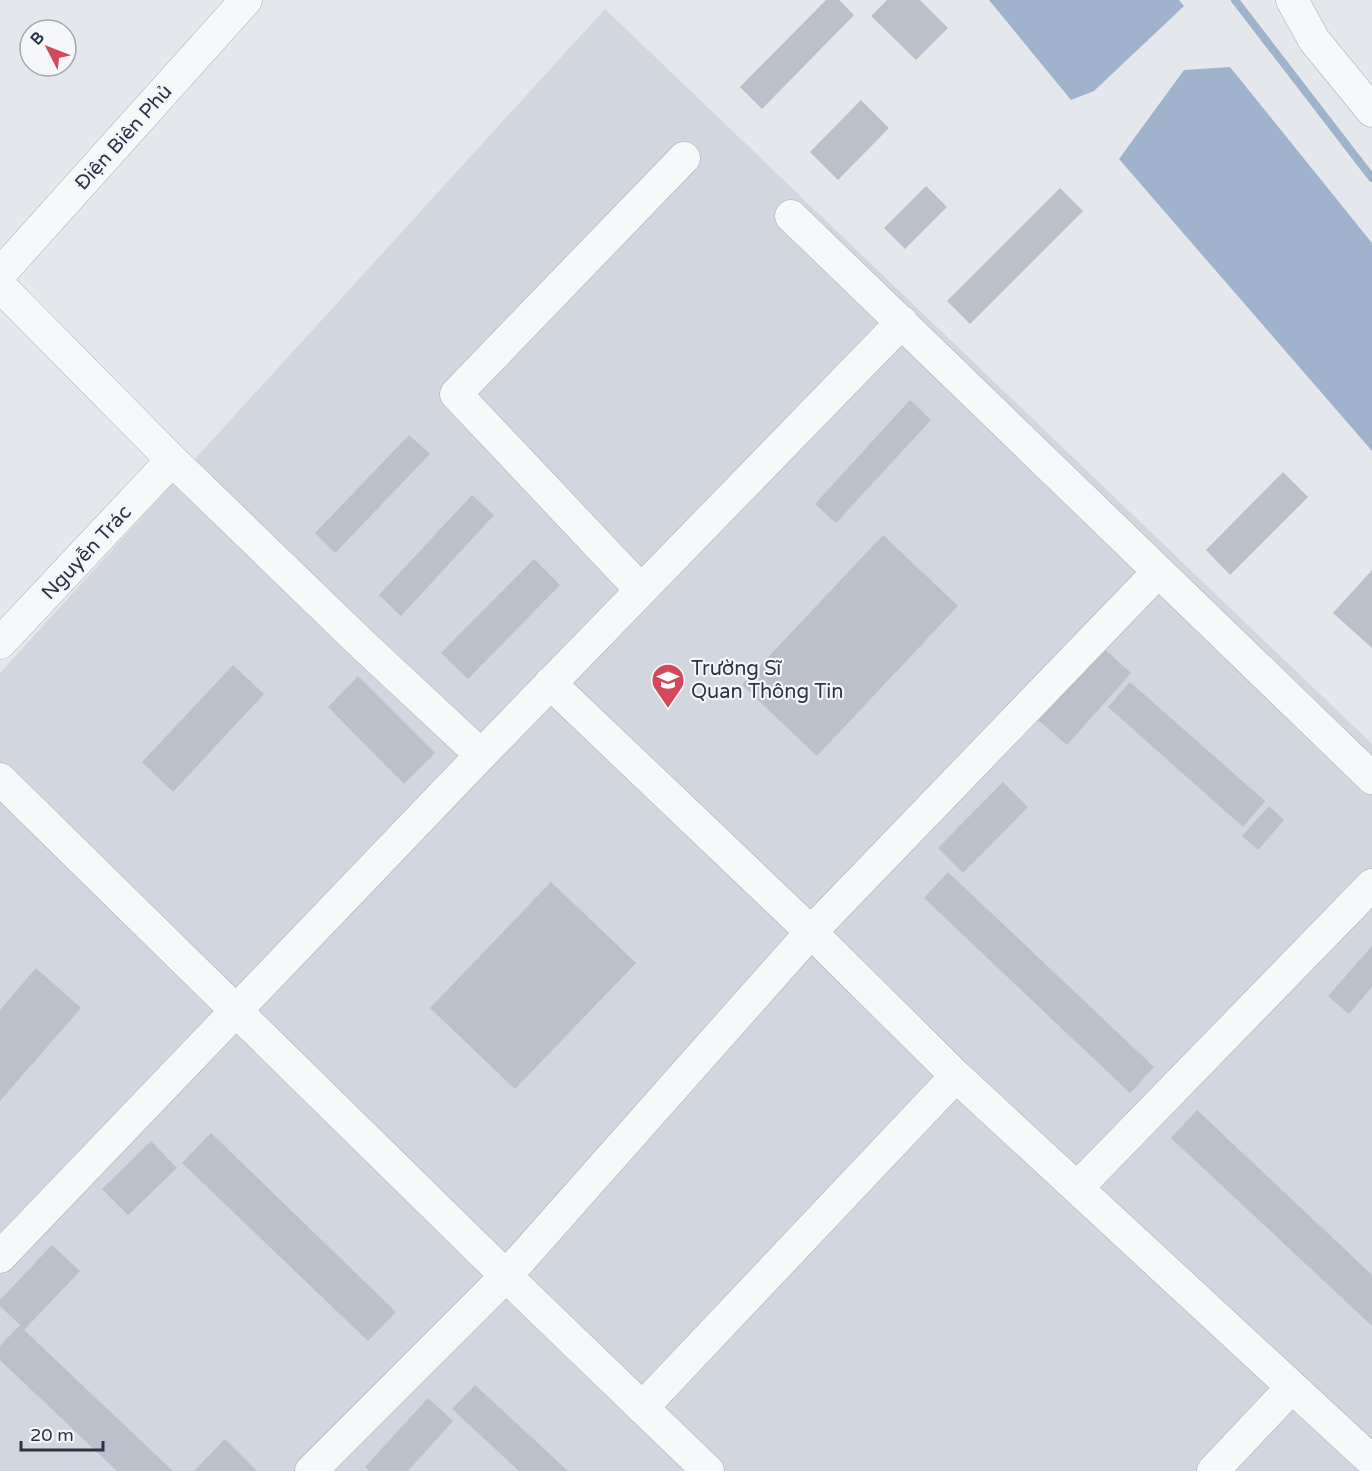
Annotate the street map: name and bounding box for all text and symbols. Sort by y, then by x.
north arrow [18,18,78,78]
text: B [26,28,49,49]
street label: Điện Biên Phủ [70,80,177,195]
street label: Nguyễn Trác [37,500,137,605]
place label: Trường Sĩ Quan Thông Tin [691,657,843,704]
school or university icon: Trường Sĩ Quan Thông Tin [650,662,686,709]
scale bar [21,1414,104,1452]
text: 20 m [30,1424,74,1446]

